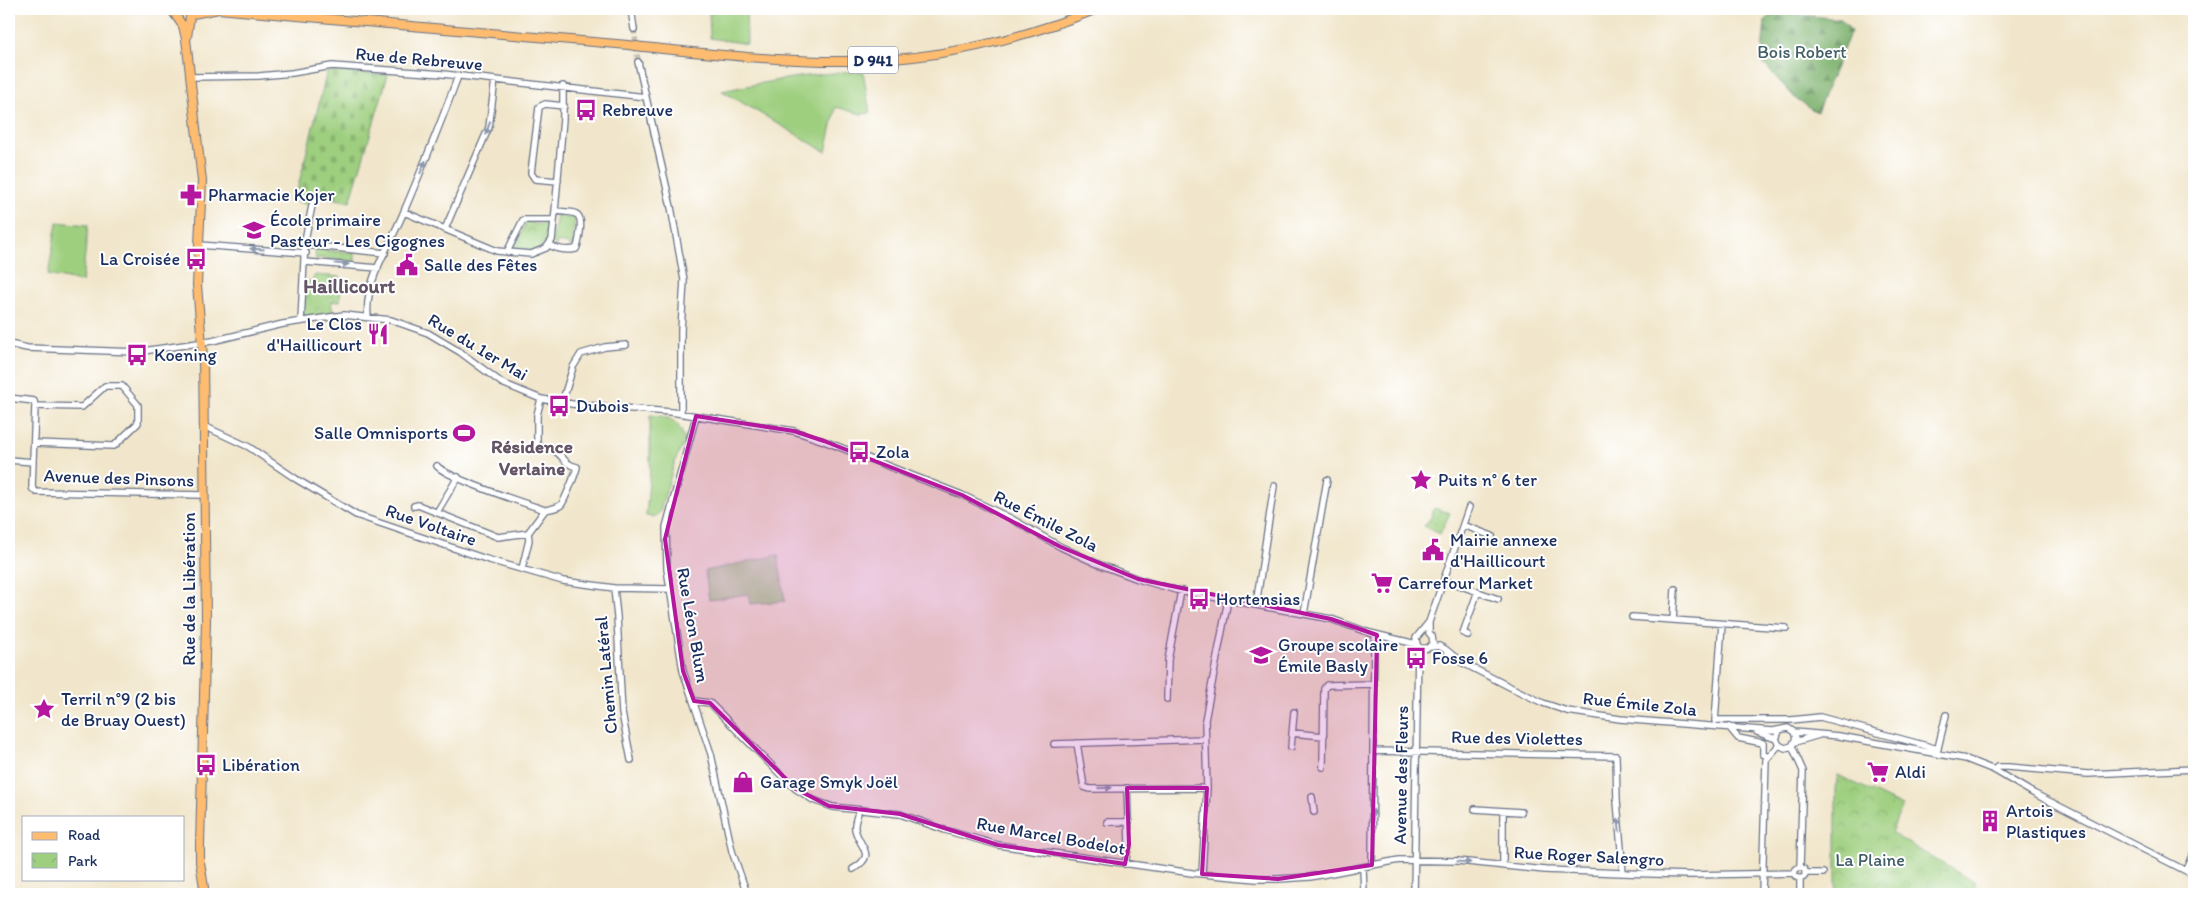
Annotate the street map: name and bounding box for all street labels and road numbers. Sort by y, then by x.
street label: Rue de Rebreuve [355,42,483,76]
road number: D 941 [848,46,898,74]
street label: Rue du 1er Mai [424,309,532,385]
street label: Avenue des Pinsons [43,464,195,492]
street label: Rue Émile Zola [990,485,1103,557]
street label: Rue Voltaire [383,499,479,551]
street label: Rue de la Libération [178,512,200,666]
street label: Rue Léon Blum [672,566,714,684]
street label: Chemin Latéral [590,615,622,735]
street label: Rue Émile Zola [1582,687,1699,721]
street label: Avenue des Fleurs [1389,705,1413,845]
street label: Rue des Violettes [1451,726,1583,750]
street label: Rue Marcel Bodelot [975,812,1127,860]
street label: Rue Roger Salengro [1513,841,1665,871]

